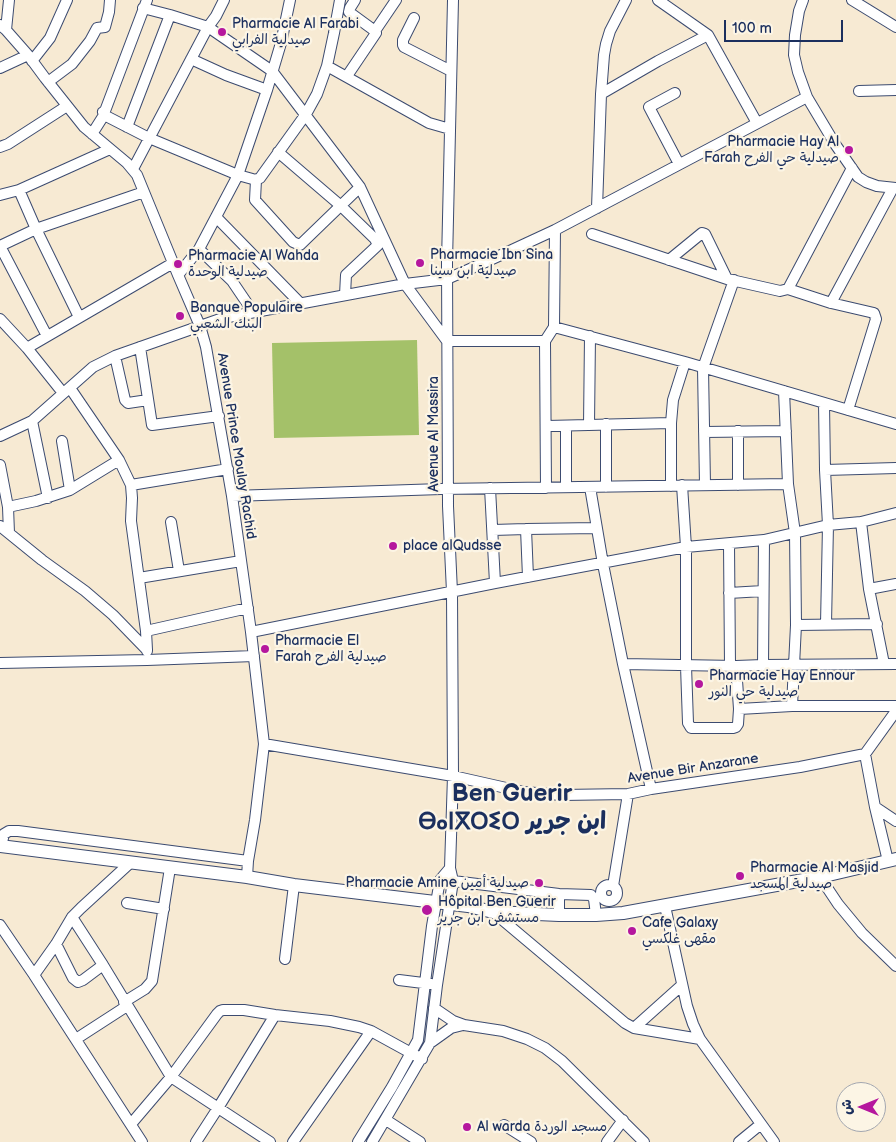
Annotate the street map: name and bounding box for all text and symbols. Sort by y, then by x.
scale bar [726,10,845,42]
place label: Pharmacie Al Farabi صيدلية الفرابي [232,16,359,48]
text: 100 m [732,19,772,38]
marker: Pharmacie Al Farabi صيدلية الفرابي [216,26,228,38]
place label: Pharmacie Hay Al Farah صيدلية حي الفرح [704,134,839,166]
marker: Pharmacie Hay Al Farah صيدلية حي الفرح [843,144,855,156]
place label: Pharmacie Ibn Sina صيدلية ابن سينا [430,247,553,280]
place label: Pharmacie Al Wahda صيدلية الوحدة [188,248,319,280]
marker: Pharmacie Ibn Sina صيدلية ابن سينا [414,257,426,269]
marker: Pharmacie Al Wahda صيدلية الوحدة [172,258,184,270]
place label: Banque Populaire البنك الشعبي [190,300,303,332]
marker: Banque Populaire البنك الشعبي [174,310,186,322]
street label: Avenue Prince Moulay Rachid [213,352,259,540]
street label: Avenue Al Massira [426,376,442,492]
place label: place alQudsse [403,538,502,554]
marker: place alQudsse [387,540,399,552]
place label: Pharmacie El Farah صيدلية الفرح [275,633,387,666]
marker: Pharmacie El Farah صيدلية الفرح [259,643,271,655]
place label: Pharmacie Hay Ennour صيدلية حي النور [709,668,855,700]
marker: Pharmacie Hay Ennour صيدلية حي النور [693,678,705,690]
street label: Avenue Bir Anzarane [626,750,760,788]
district label: Ben Guerir ⴱⴰⵏⴳⵔⵉⵔ ابن جرير [418,781,606,837]
place label: Pharmacie Al Masjid صيدلية المسجد [750,860,879,892]
marker: Pharmacie Al Masjid صيدلية المسجد [734,870,746,882]
place label: Pharmacie Amine صيدلية أمين [346,875,529,891]
marker: Pharmacie Amine صيدلية أمين [533,877,545,889]
place label: Hôpital Ben Guerir مستشفى ابن جرير [438,894,556,926]
marker: Hôpital Ben Guerir مستشفى ابن جرير [420,903,434,917]
place label: Cafe Galaxy مقهى غلكسي [642,915,718,948]
marker: Cafe Galaxy مقهى غلكسي [626,925,638,937]
north arrow [836,1082,886,1132]
text: ش [838,1099,855,1115]
place label: Al warda مسجد الوردة [477,1119,607,1135]
marker: Al warda مسجد الوردة [461,1121,473,1133]

